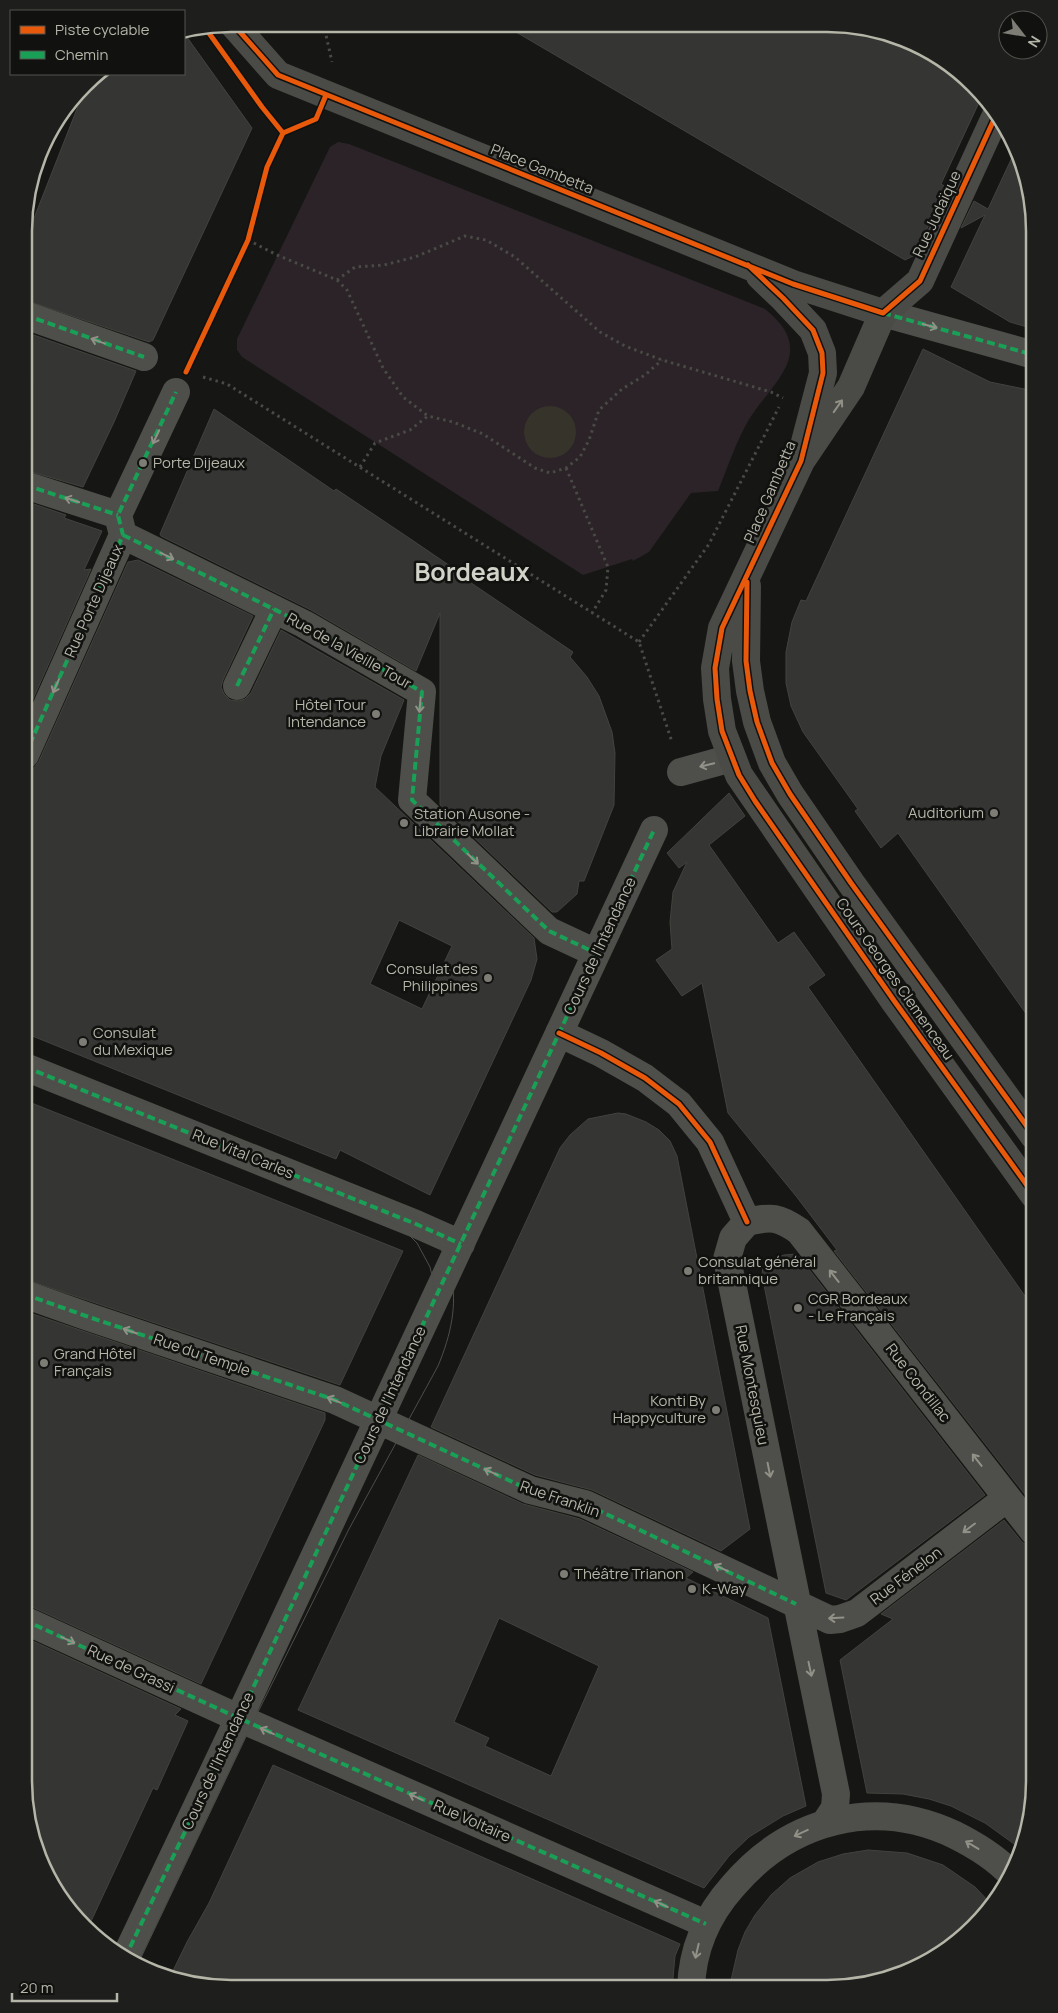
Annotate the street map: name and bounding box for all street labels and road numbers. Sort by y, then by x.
street label: Place Gambetta [487,138,597,199]
street label: Rue Judaïque [907,167,966,261]
street label: Place Gambetta [738,437,801,546]
street label: Rue Porte Dijeaux [59,541,128,661]
street label: Rue de la Vieille Tour [283,607,416,694]
street label: Cours de l'Intendance [558,873,641,1018]
street label: Cours Georges Clemenceau [831,894,959,1064]
street label: Rue Vital Carles [189,1124,297,1184]
street label: Cours de l'Intendance [348,1322,431,1467]
street label: Rue Montesquieu [731,1323,774,1447]
street label: Rue du Temple [151,1328,254,1381]
street label: Rue Condillac [881,1339,956,1426]
street label: Rue Franklin [517,1475,603,1522]
street label: Rue Fénelon [866,1542,946,1610]
street label: Rue de Grassi [84,1639,178,1698]
street label: Cours de l'Intendance [176,1688,259,1833]
street label: Rue Voltaire [430,1794,514,1847]

